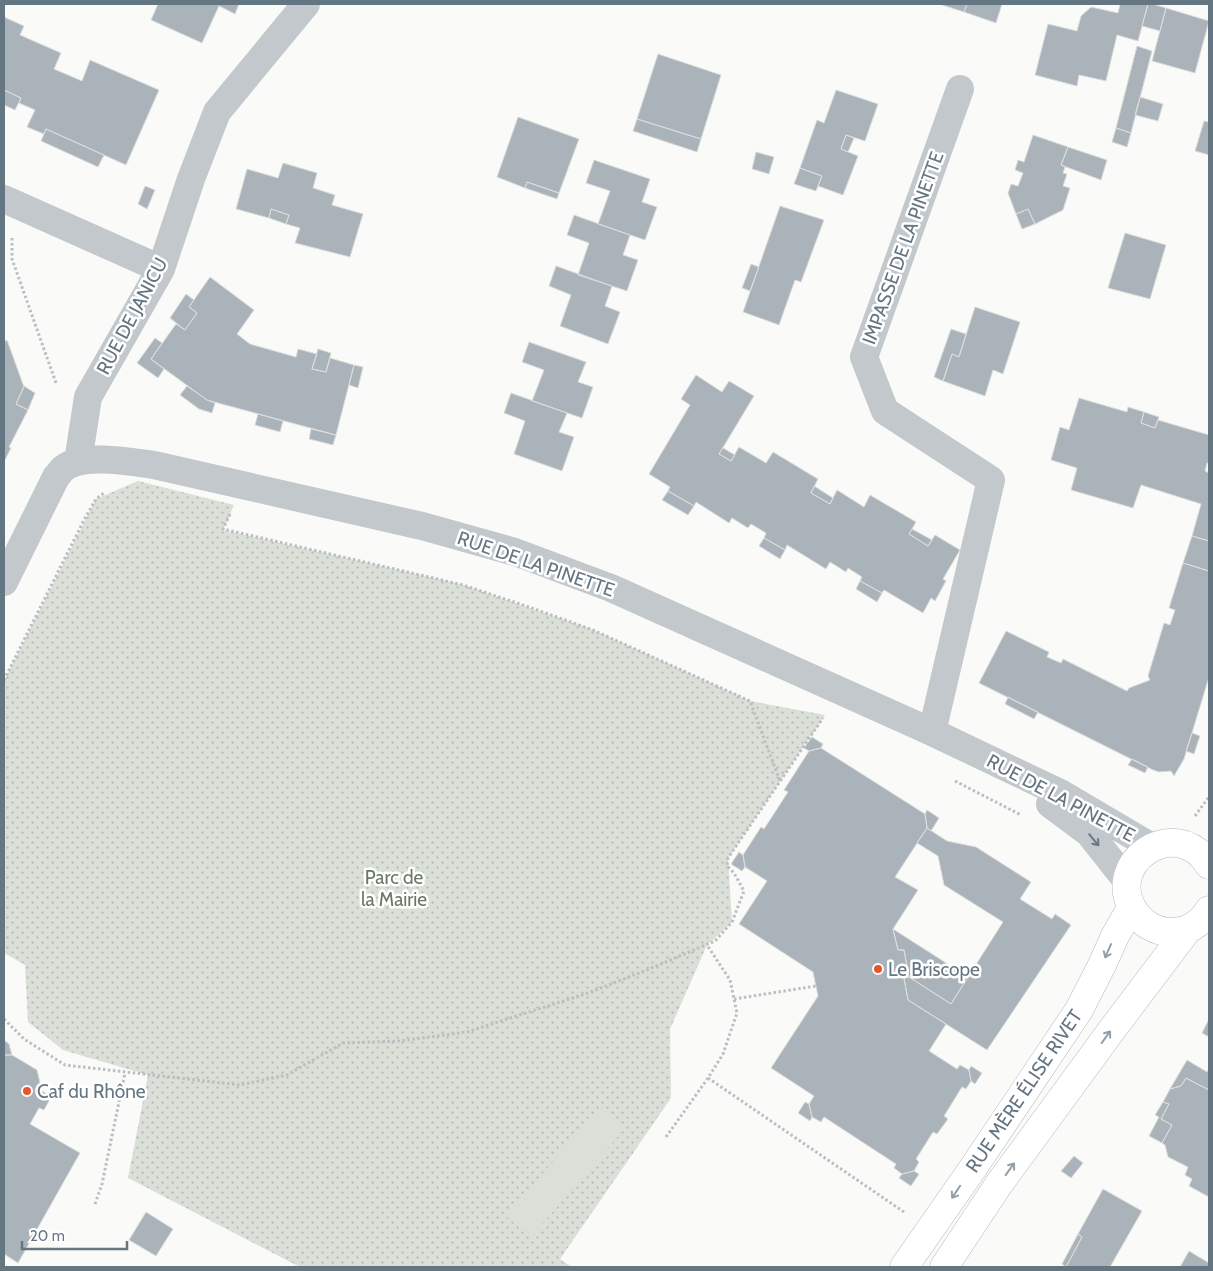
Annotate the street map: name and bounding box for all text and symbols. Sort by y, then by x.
street label: IMPASSE DE LA PINETTE [857,148,949,348]
street label: RUE DE JANICU [92,254,172,378]
street label: RUE DE LA PINETTE [454,526,618,602]
street label: RUE DE LA PINETTE [983,749,1139,847]
one-way arrow [1089,833,1100,846]
park label: Parc de la Mairie [361,866,427,911]
one-way arrow [1103,943,1113,958]
place label: Le Briscope [888,958,980,981]
marker: Le Briscope [872,963,884,975]
street label: RUE MÈRE ÉLISE RIVET [960,1005,1087,1177]
one-way arrow [1101,1030,1111,1044]
place label: Caf du Rhône [37,1080,146,1103]
marker: Caf du Rhône [21,1085,33,1097]
one-way arrow [1005,1162,1015,1176]
one-way arrow [951,1184,961,1198]
scale bar [22,1218,128,1250]
text: 20 m [30,1227,65,1245]

